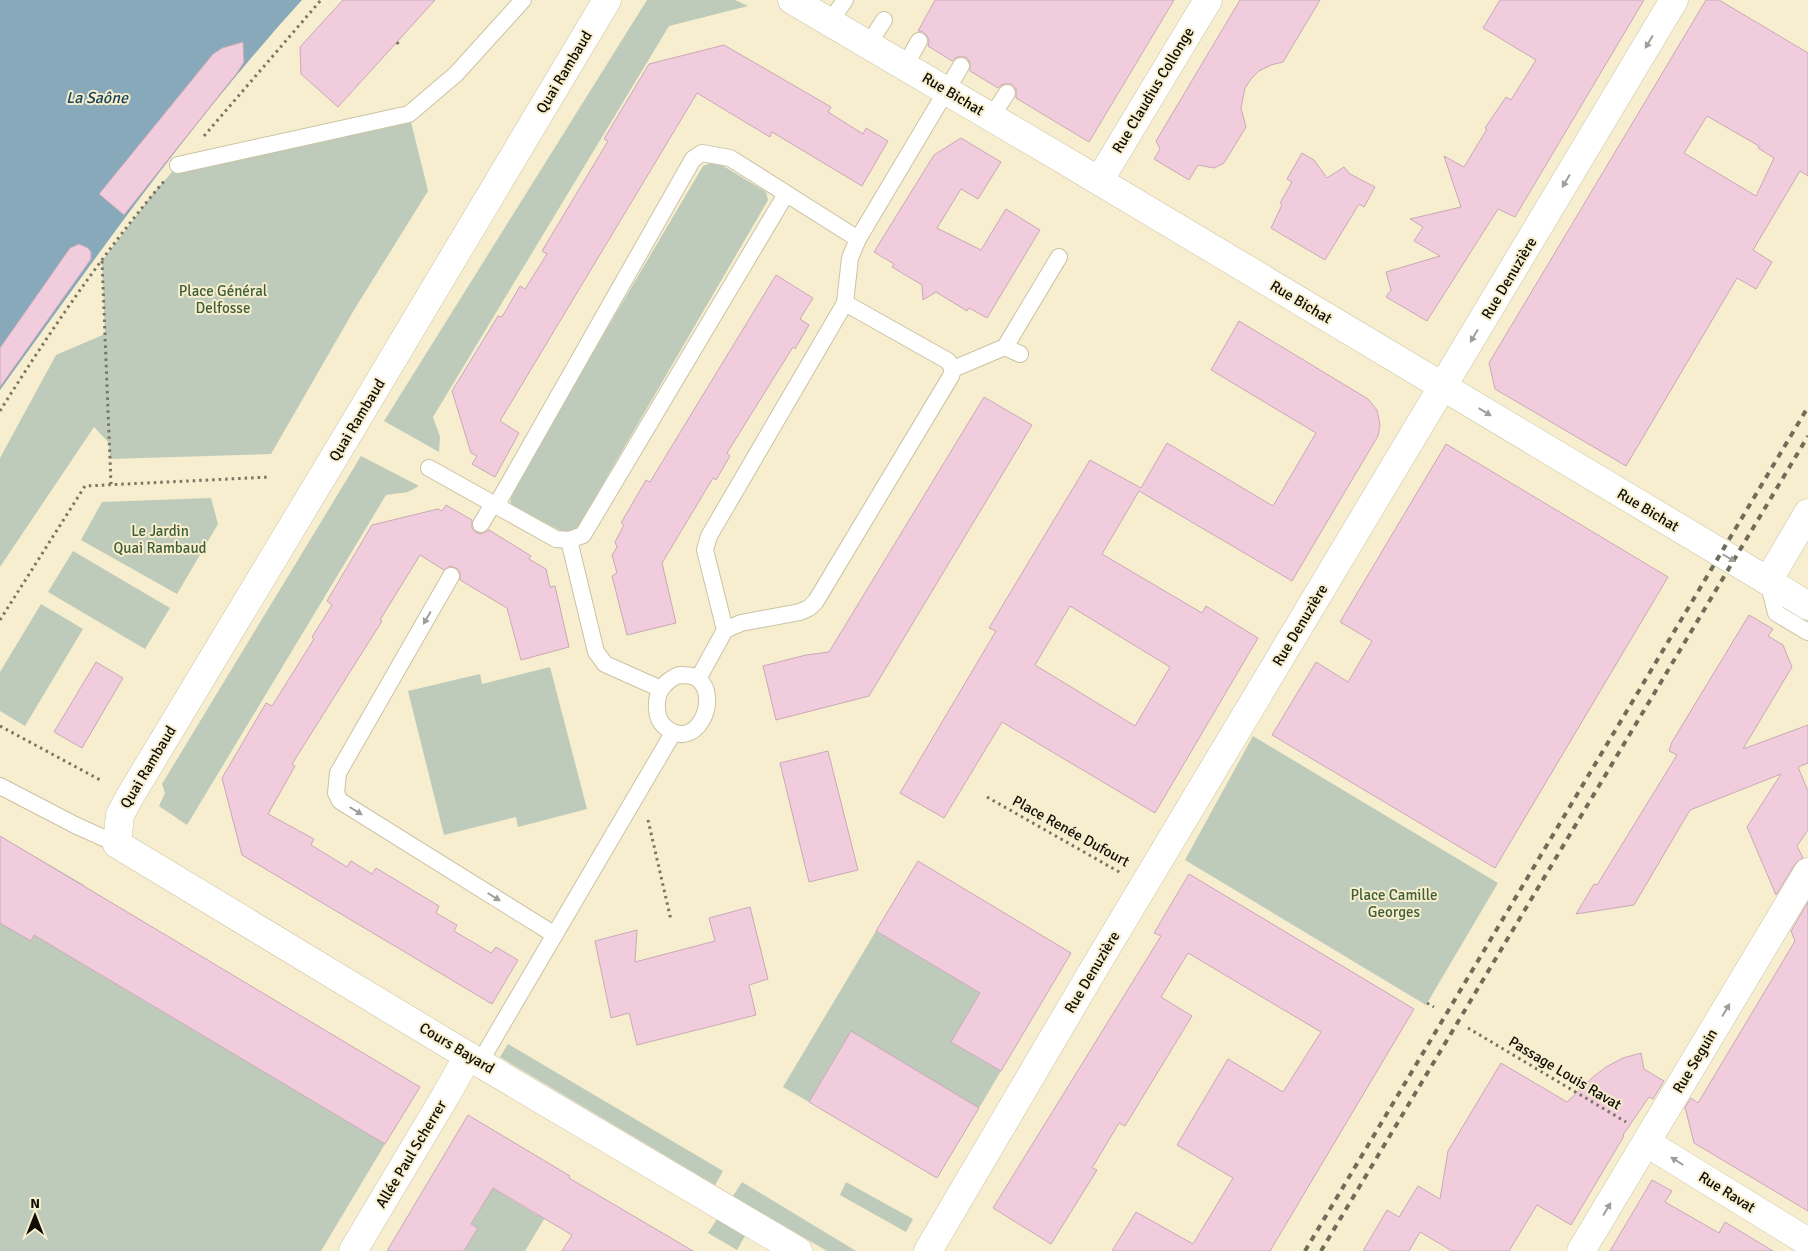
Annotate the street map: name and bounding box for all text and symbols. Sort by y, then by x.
street label: Rue Claudius Collonge [1108,24,1198,156]
street label: Quai Rambaud [532,27,596,117]
one-way arrow [1645,35,1654,48]
street label: Rue Bichat [919,69,987,119]
water label: La Saône [66,88,129,108]
one-way arrow [1562,175,1571,188]
street label: Rue Denuzière [1478,234,1540,322]
street label: Rue Bichat [1267,277,1335,327]
park label: Place Général Delfosse [179,282,267,317]
one-way arrow [1469,329,1478,342]
street label: Quai Rambaud [325,375,389,465]
one-way arrow [1478,408,1491,417]
street label: Rue Bichat [1614,485,1682,535]
park label: Le Jardin Quai Rambaud [113,522,207,557]
one-way arrow [1722,554,1737,562]
street label: Rue Denuzière [1269,581,1331,669]
one-way arrow [422,611,431,624]
street label: Quai Rambaud [116,722,180,812]
street label: Place Renée Dufourt [1009,791,1133,871]
one-way arrow [350,807,363,816]
park label: Place Camille Georges [1351,886,1437,921]
one-way arrow [487,893,501,902]
street label: Rue Denuzière [1061,928,1123,1016]
one-way arrow [1721,1003,1730,1016]
street label: Cours Bayard [416,1019,498,1078]
street label: Rue Seguin [1669,1026,1721,1096]
street label: Passage Louis Ravat [1505,1032,1625,1114]
street label: Allée Paul Scherrer [372,1097,450,1211]
one-way arrow [1670,1157,1683,1166]
street label: Rue Ravat [1695,1168,1759,1216]
north arrow [10,1191,60,1241]
text: N [30,1195,40,1212]
one-way arrow [1602,1203,1611,1216]

